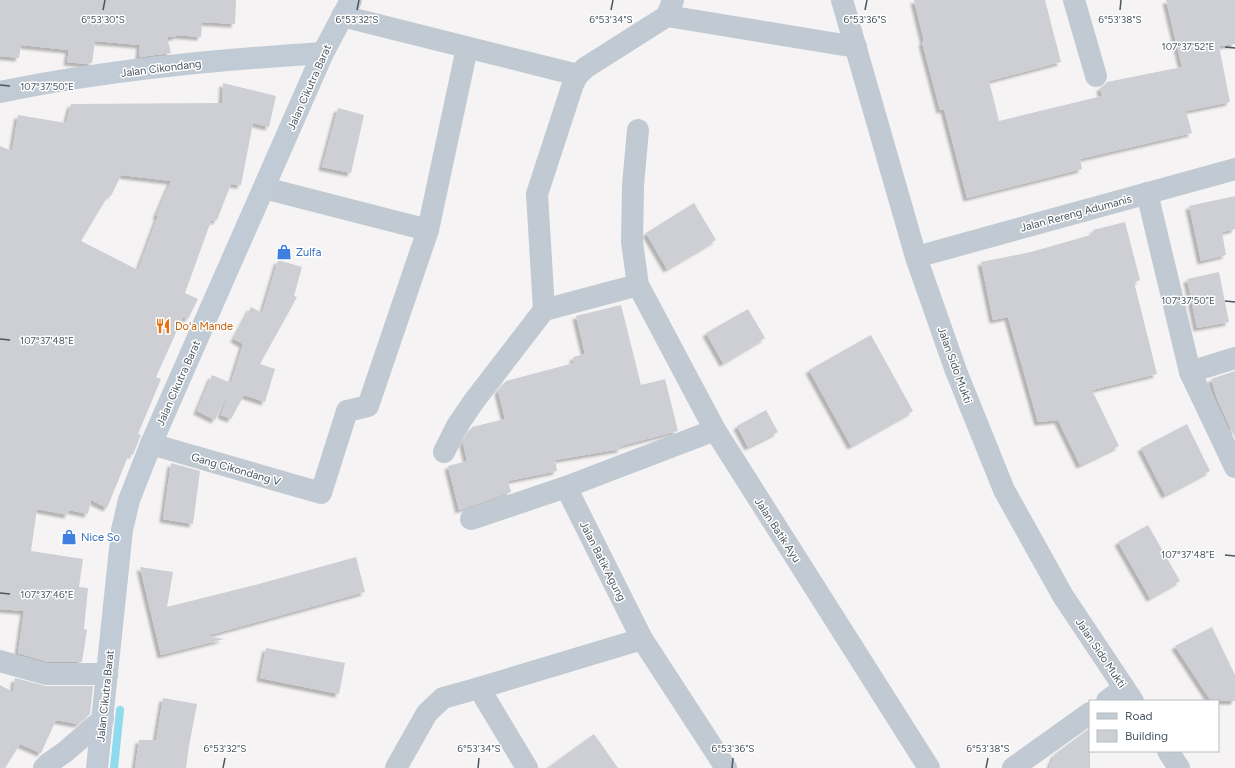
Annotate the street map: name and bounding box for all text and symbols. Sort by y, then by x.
text: 6°53'30"S [81,13,125,26]
text: 6°53'32"S [336,13,378,26]
text: 6°53'34"S [589,13,633,26]
text: 6°53'36"S [844,13,886,26]
text: 6°53'38"S [1098,13,1142,26]
text: 107°37'52"E [1162,40,1215,53]
street label: Jalan Cikutra Barat [285,42,334,132]
street label: Jalan Cikondang [120,57,202,80]
text: 107°37'50"E [20,80,74,93]
street label: Jalan Rereng Adumanis [1019,192,1133,235]
shop icon: Zulfa [275,243,293,261]
place label: Zulfa [296,246,321,259]
text: 107°37'50"E [1161,294,1215,307]
restaurant icon: Do'a Mande [154,317,172,335]
place label: Do'a Mande [175,320,233,333]
street label: Jalan Sido Mukti [935,325,974,405]
text: 107°37'48"E [20,334,74,347]
street label: Jalan Cikutra Barat [154,338,203,428]
street label: Gang Cikondang V [190,450,282,489]
street label: Jalan Batik Ayu [752,495,803,565]
street label: Jalan Batik Agung [577,519,628,603]
shop icon: Nice So [60,528,78,546]
place label: Nice So [81,531,120,544]
text: 107°37'48"E [1161,548,1215,561]
text: 107°37'46"E [20,588,74,601]
street label: Jalan Sido Mukti [1073,616,1128,690]
street label: Jalan Cikutra Barat [94,650,117,743]
legend [1089,700,1219,752]
text: Road [1125,709,1153,723]
text: Building [1125,729,1168,743]
text: 6°53'32"S [204,742,246,755]
text: 6°53'34"S [457,742,501,755]
text: 6°53'36"S [712,742,754,755]
text: 6°53'38"S [966,742,1010,755]

